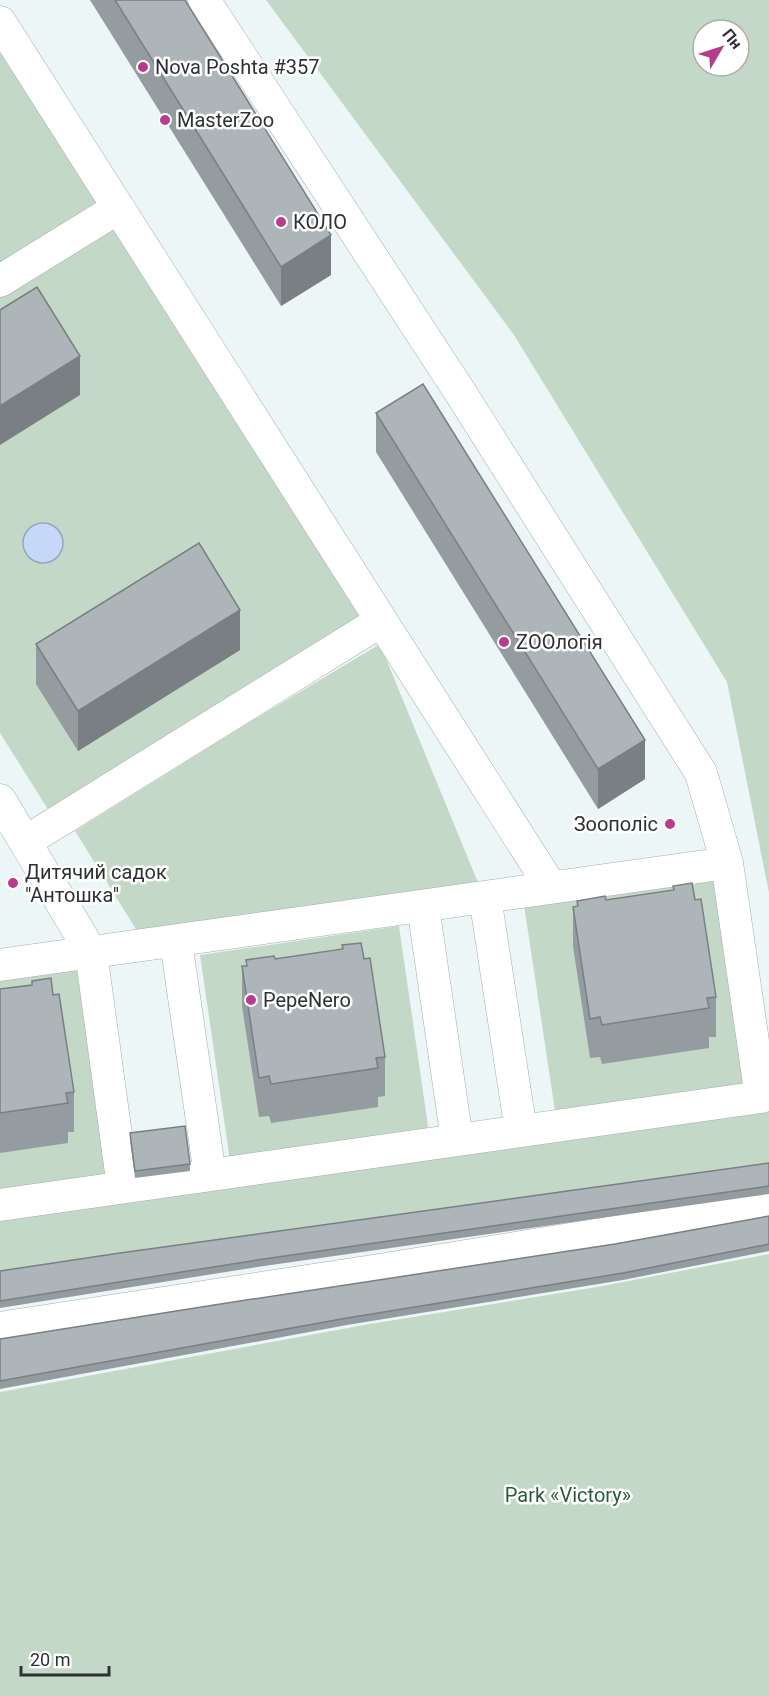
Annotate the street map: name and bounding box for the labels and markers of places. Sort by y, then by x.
place label: Nova Poshta #357 [155,55,320,79]
marker: Nova Poshta #357 [136,60,150,74]
place label: MasterZoo [177,108,274,132]
marker: MasterZoo [158,113,172,127]
place label: КОЛО [293,210,347,234]
marker: КОЛО [274,215,288,229]
place label: ZООлогія [516,630,603,654]
marker: ZООлогія [497,635,511,649]
place label: Зоополіс [574,812,658,836]
marker: Зоополіс [663,817,677,831]
place label: Дитячий садок "Антошка" [25,860,167,907]
marker: Дитячий садок "Антошка" [6,876,20,890]
place label: PepeNero [263,988,351,1012]
marker: PepeNero [244,993,258,1007]

